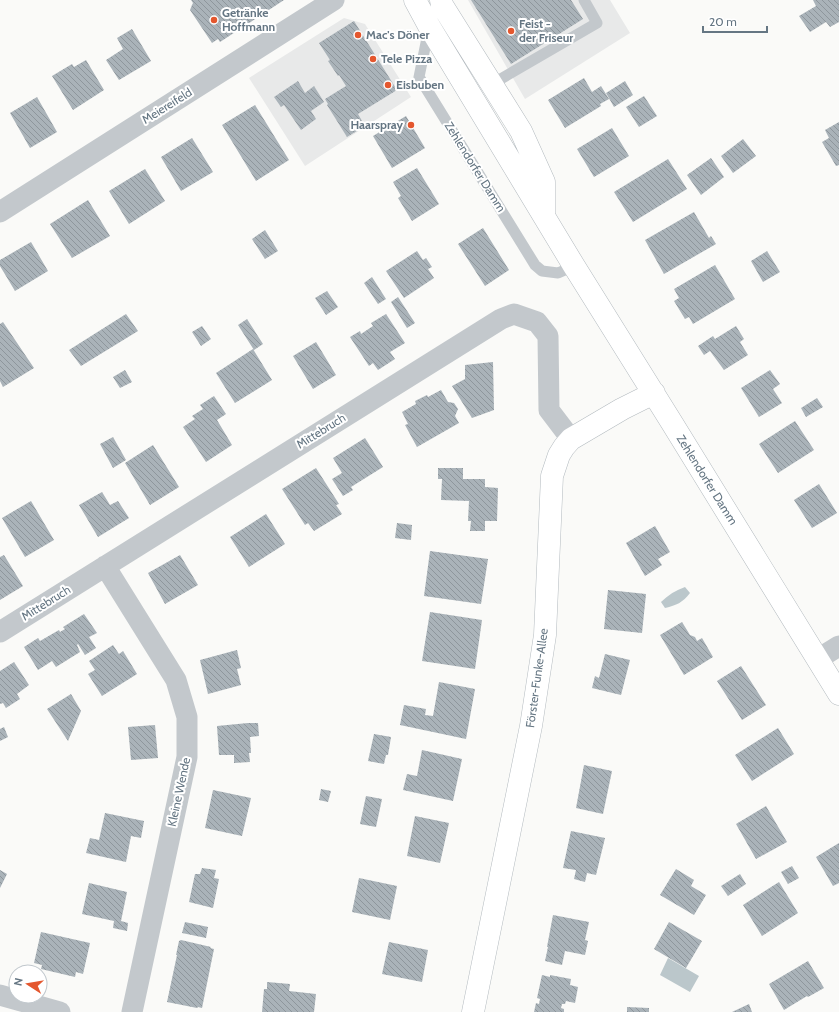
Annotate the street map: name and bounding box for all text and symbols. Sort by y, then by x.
place label: Getränke Hoffmann [222,5,275,34]
scale bar [703,8,767,34]
text: 20 m [709,14,737,29]
marker: Getränke Hoffmann [209,15,219,25]
place label: Feist - der Friseur [519,16,573,45]
marker: Feist - der Friseur [506,26,516,36]
place label: Mac's Döner [366,27,429,42]
marker: Mac's Döner [353,30,363,40]
place label: Tele Pizza [381,51,432,66]
marker: Tele Pizza [368,54,378,64]
place label: Eisbuben [396,77,444,92]
marker: Eisbuben [383,80,393,90]
street label: Meiereifeld [139,84,195,127]
place label: Haarspray [350,117,404,132]
street label: Zehlendorfer Damm [442,119,509,215]
marker: Haarspray [406,120,416,130]
street label: Mittebruch [293,410,348,452]
street label: Zehlendorfer Damm [674,432,741,528]
street label: Mittebruch [18,582,73,624]
street label: Förster-Funke-Allee [522,627,551,729]
street label: Kleine Wende [164,756,193,828]
north arrow [8,964,48,1004]
text: N [11,977,26,987]

